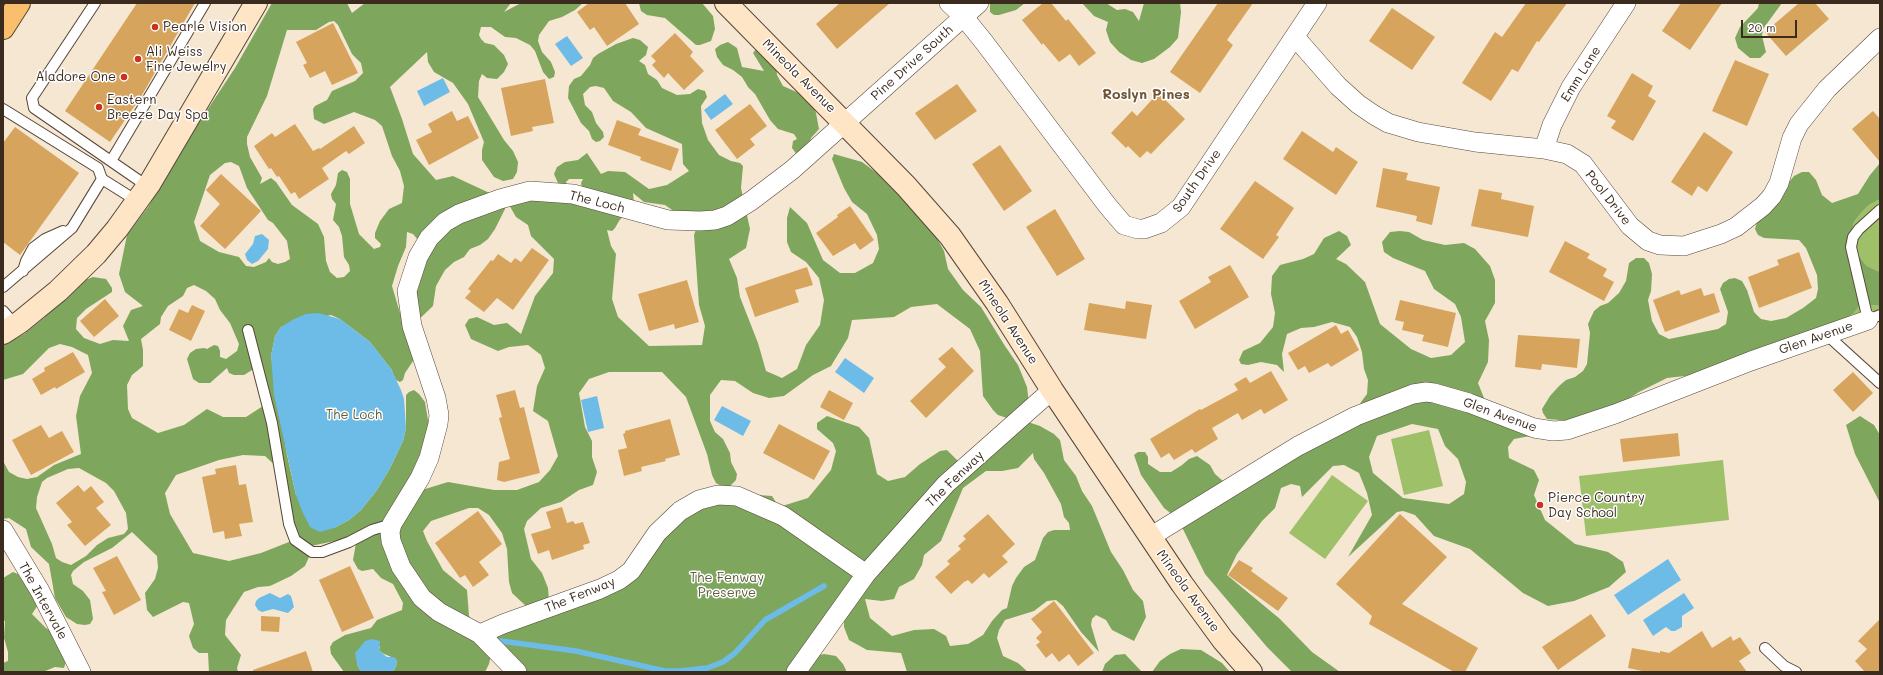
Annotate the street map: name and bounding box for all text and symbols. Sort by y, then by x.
scale bar [1743,12,1799,38]
place label: Pearle Vision [163,19,247,35]
text: 20 m [1748,19,1776,35]
marker: Pearle Vision [150,22,160,32]
street label: Pine Drive South [868,22,956,104]
street label: Mineola Avenue [759,36,839,116]
street label: Emm Lane [1558,43,1604,105]
place label: Ali Weiss Fine Jewelry [146,44,227,75]
marker: Ali Weiss Fine Jewelry [133,54,143,64]
place label: Aladore One [35,69,116,85]
marker: Aladore One [119,72,129,82]
district label: Roslyn Pines [1102,87,1190,103]
place label: Eastern Breeze Day Spa [107,92,209,123]
marker: Eastern Breeze Day Spa [94,102,104,112]
street label: South Drive [1169,146,1225,216]
street label: Pool Drive [1582,168,1634,228]
street label: The Loch [568,188,626,216]
street label: Mineola Avenue [975,277,1041,367]
street label: Glen Avenue [1777,318,1855,358]
street label: Glen Avenue [1461,394,1539,436]
park label: The Loch [326,407,382,423]
street label: The Fenway [923,448,987,510]
place label: Pierce Country Day School [1548,490,1645,521]
marker: Pierce Country Day School [1535,500,1545,510]
street label: Mineola Avenue [1153,547,1223,635]
street label: The Intervale [15,559,71,643]
park label: The Fenway Preserve [690,570,764,601]
street label: The Fenway [543,574,617,616]

